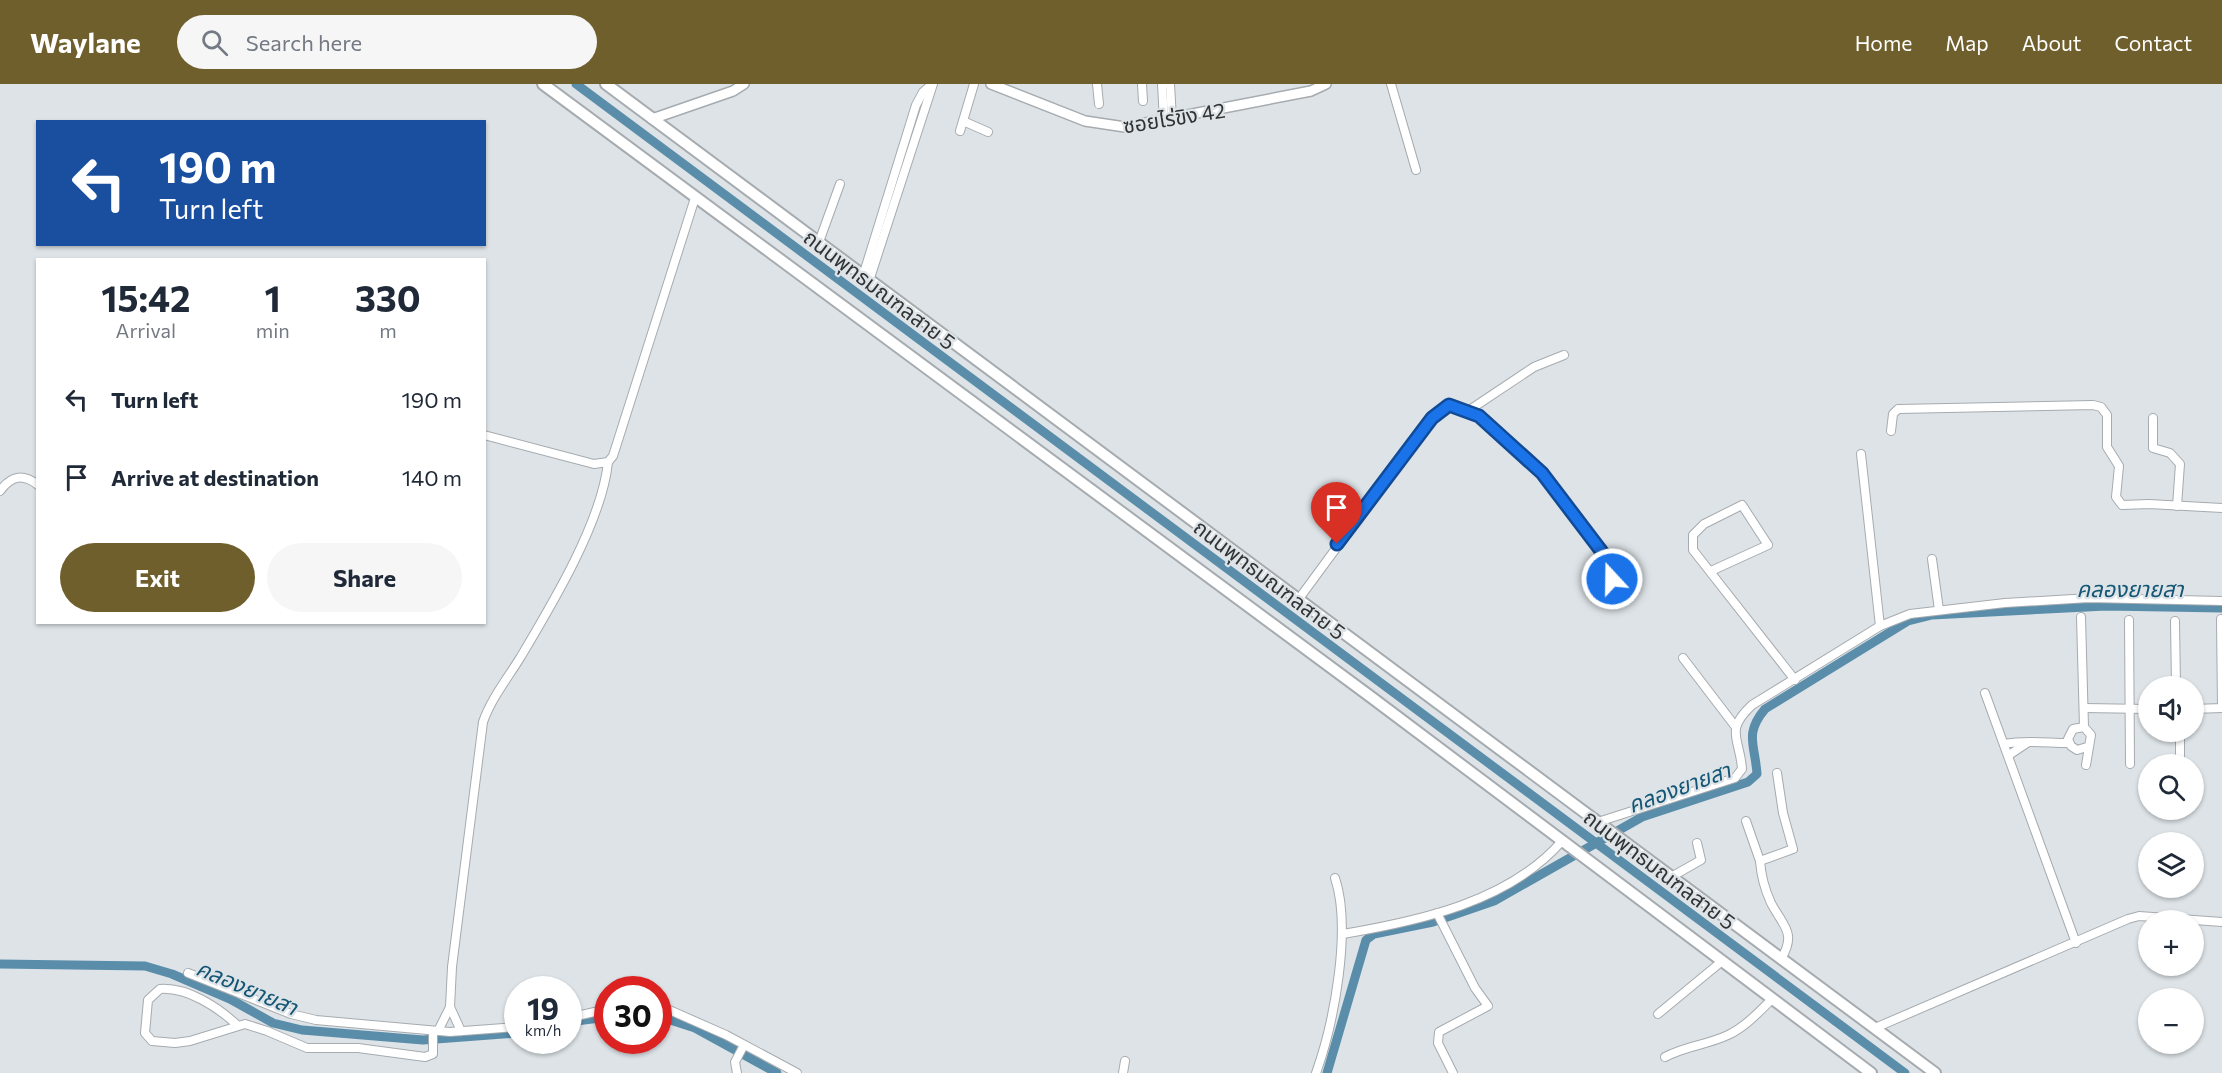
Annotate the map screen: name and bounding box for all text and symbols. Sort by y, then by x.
search box [177,15,597,69]
text: Waylane [30,25,141,59]
icon: search [198,26,231,59]
text: Search here [246,29,362,56]
text: Home [1855,30,1912,55]
text: Map [1945,30,1989,55]
text: About [2022,30,2081,55]
text: Contact [2114,30,2192,55]
street label: ซอยไร่ขิง 42 [1121,97,1227,137]
text: 190 m [159,140,277,192]
icon: left [60,144,138,222]
text: Turn left [159,192,263,225]
street label: ถนนพุทธมณฑลสาย 5 [798,224,961,356]
text: 15:42 [101,275,190,319]
text: 1 [265,275,281,319]
text: 330 [355,275,421,319]
text: Arrival [116,318,176,342]
text: min [256,318,290,342]
text: m [379,318,397,342]
icon: left [60,383,93,416]
text: Turn left [111,386,198,413]
text: 190 m [401,386,462,413]
icon: arrive [60,461,93,494]
text: Arrive at destination [111,464,319,491]
text: 140 m [402,464,462,491]
pin [1311,482,1362,544]
icon: arrive [1320,491,1353,524]
street label: ถนนพุทธมณฑลสาย 5 [1188,514,1351,646]
button: Exit [60,543,255,612]
button: Share [267,543,462,612]
position arrow [1580,547,1644,611]
water label: คลองยายสา [2076,575,2185,602]
map controls [2138,676,2204,1054]
button: sound [2138,676,2204,742]
button: search [2138,754,2204,820]
water label: คลองยายสา [1624,756,1735,818]
street label: ถนนพุทธมณฑลสาย 5 [1578,804,1741,936]
button: layers [2138,832,2204,898]
button: + [2138,910,2204,976]
water label: คลองยายสา [192,954,303,1021]
speed limit sign: 30 [594,976,672,1054]
button: − [2138,988,2204,1054]
text: 19 [527,989,559,1026]
text: km/h [525,1021,561,1039]

